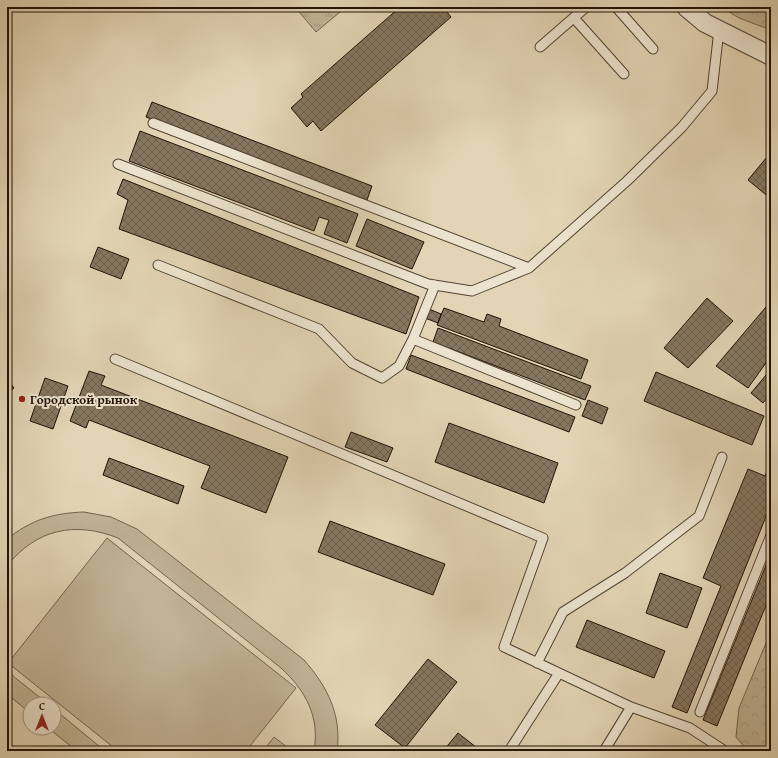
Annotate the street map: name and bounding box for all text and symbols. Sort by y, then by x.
place label: Городской рынок [30,390,138,409]
marker: Городской рынок [17,394,27,404]
north arrow [22,696,62,736]
text: С [39,698,45,714]

